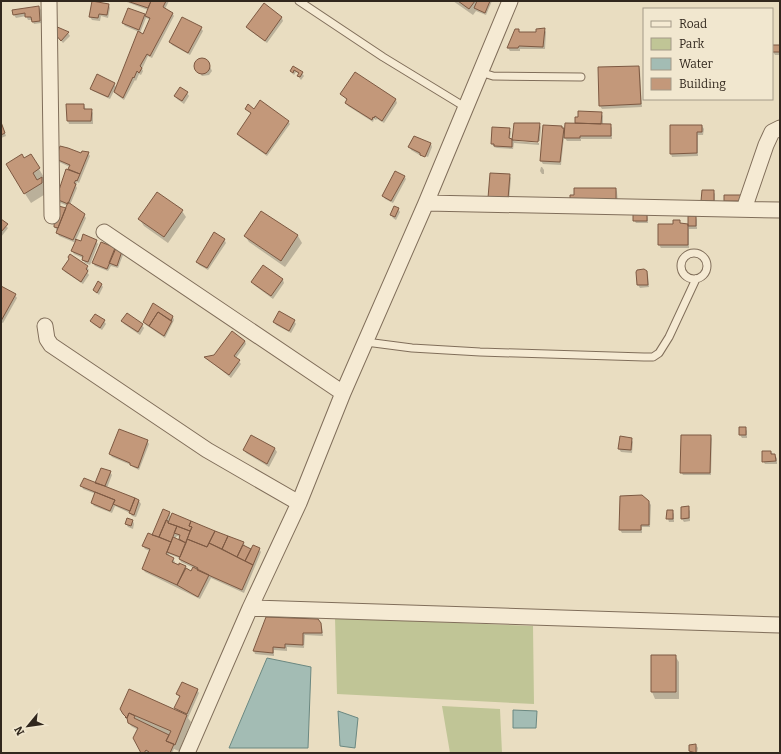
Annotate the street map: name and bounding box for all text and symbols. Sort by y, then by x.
legend [643,8,773,100]
text: Road [679,17,707,31]
text: Park [679,37,705,51]
text: Water [679,57,714,71]
text: Building [679,77,726,91]
north arrow [8,706,48,746]
text: N [12,723,27,737]

